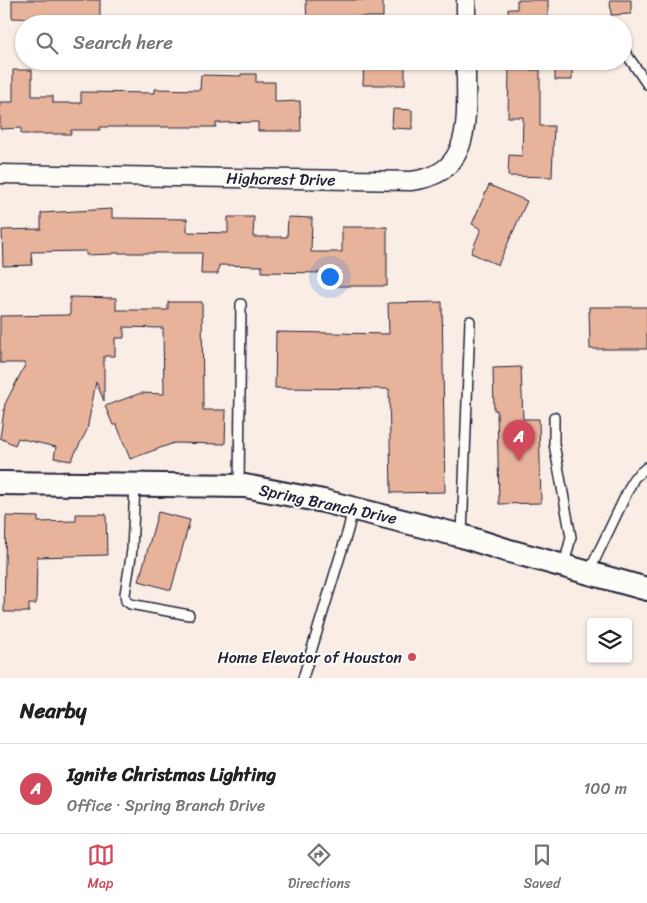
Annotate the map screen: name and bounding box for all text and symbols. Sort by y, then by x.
search box [15,15,632,70]
text: Search here [73,26,173,59]
icon: search [33,29,61,57]
street label: Highcrest Drive [226,164,336,194]
your location [317,264,343,290]
pin: A [503,420,535,461]
street label: Spring Branch Drive [256,475,400,533]
map controls [587,618,632,663]
button: layers [587,618,632,663]
place label: Home Elevator of Houston [217,643,402,672]
marker: Home Elevator of Houston [406,651,418,663]
text: Nearby [20,692,86,730]
text: Ignite Christmas Lighting [67,758,276,791]
text: A [31,774,41,803]
text: 100 m [583,774,627,803]
text: Office · Spring Branch Drive [67,791,265,820]
tab: Map [87,841,115,896]
tab: Directions [288,841,350,896]
tab: Saved [524,841,560,896]

